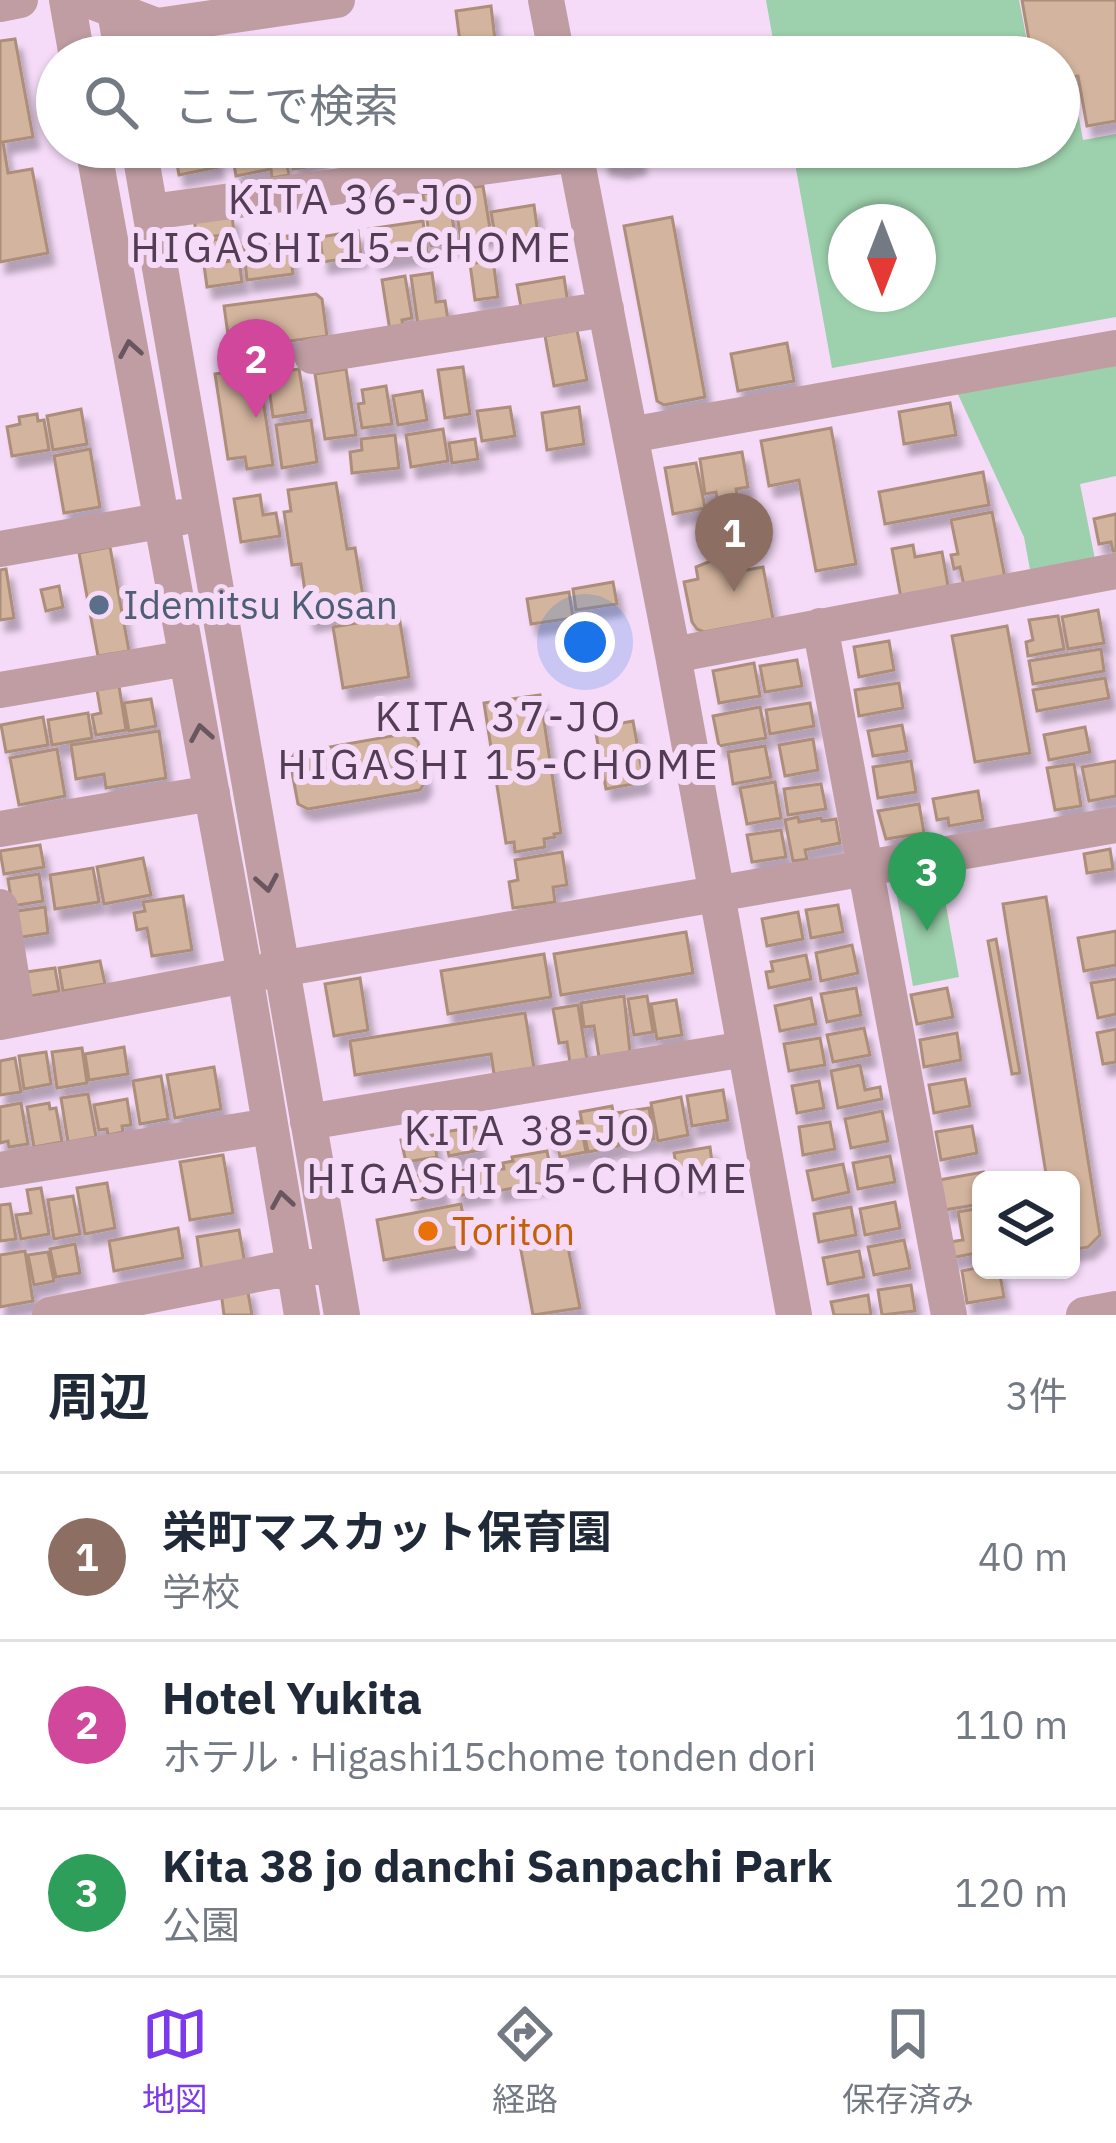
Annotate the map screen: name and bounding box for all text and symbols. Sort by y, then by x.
search box [36,36,1080,168]
icon: search [78,69,144,135]
text: ここで検索 [174,76,399,134]
district label: KITA 36-JO HIGASHI 15-CHOME [130,171,574,274]
north arrow [828,204,936,312]
pin: 2 [217,319,295,418]
one-way arrow [119,339,144,359]
pin: 1 [695,493,773,592]
place label: Idemitsu Kosan [123,579,398,630]
marker: Idemitsu Kosan [86,592,112,618]
your location [555,612,615,672]
district label: KITA 37-JO HIGASHI 15-CHOME [277,688,721,791]
one-way arrow [189,723,215,743]
pin: 3 [888,832,966,931]
one-way arrow [253,873,278,893]
district label: KITA 38-JO HIGASHI 15-CHOME [306,1102,750,1205]
map controls [972,1171,1080,1279]
button: layers [972,1171,1080,1279]
one-way arrow [271,1190,296,1210]
place label: Toriton [452,1205,575,1256]
marker: Toriton [415,1218,441,1244]
text: 周辺 [48,1363,150,1429]
text: 3件 [1006,1370,1068,1421]
text: 栄町マスカット保育園 [162,1502,612,1560]
text: 1 [75,1531,99,1582]
text: 40 m [978,1531,1068,1582]
text: 学校 [162,1566,240,1617]
text: Hotel Yukita [162,1668,422,1726]
text: 2 [75,1699,99,1750]
text: 110 m [955,1699,1068,1750]
text: ホテル · Higashi15chome tonden dori [162,1731,816,1782]
text: Kita 38 jo danchi Sanpachi Park [162,1836,832,1894]
text: 3 [75,1867,99,1918]
text: 120 m [955,1867,1068,1918]
text: 公園 [162,1899,240,1950]
tab: 地図 [142,2001,208,2121]
tab: 経路 [492,2001,558,2121]
tab: 保存済み [842,2001,974,2121]

